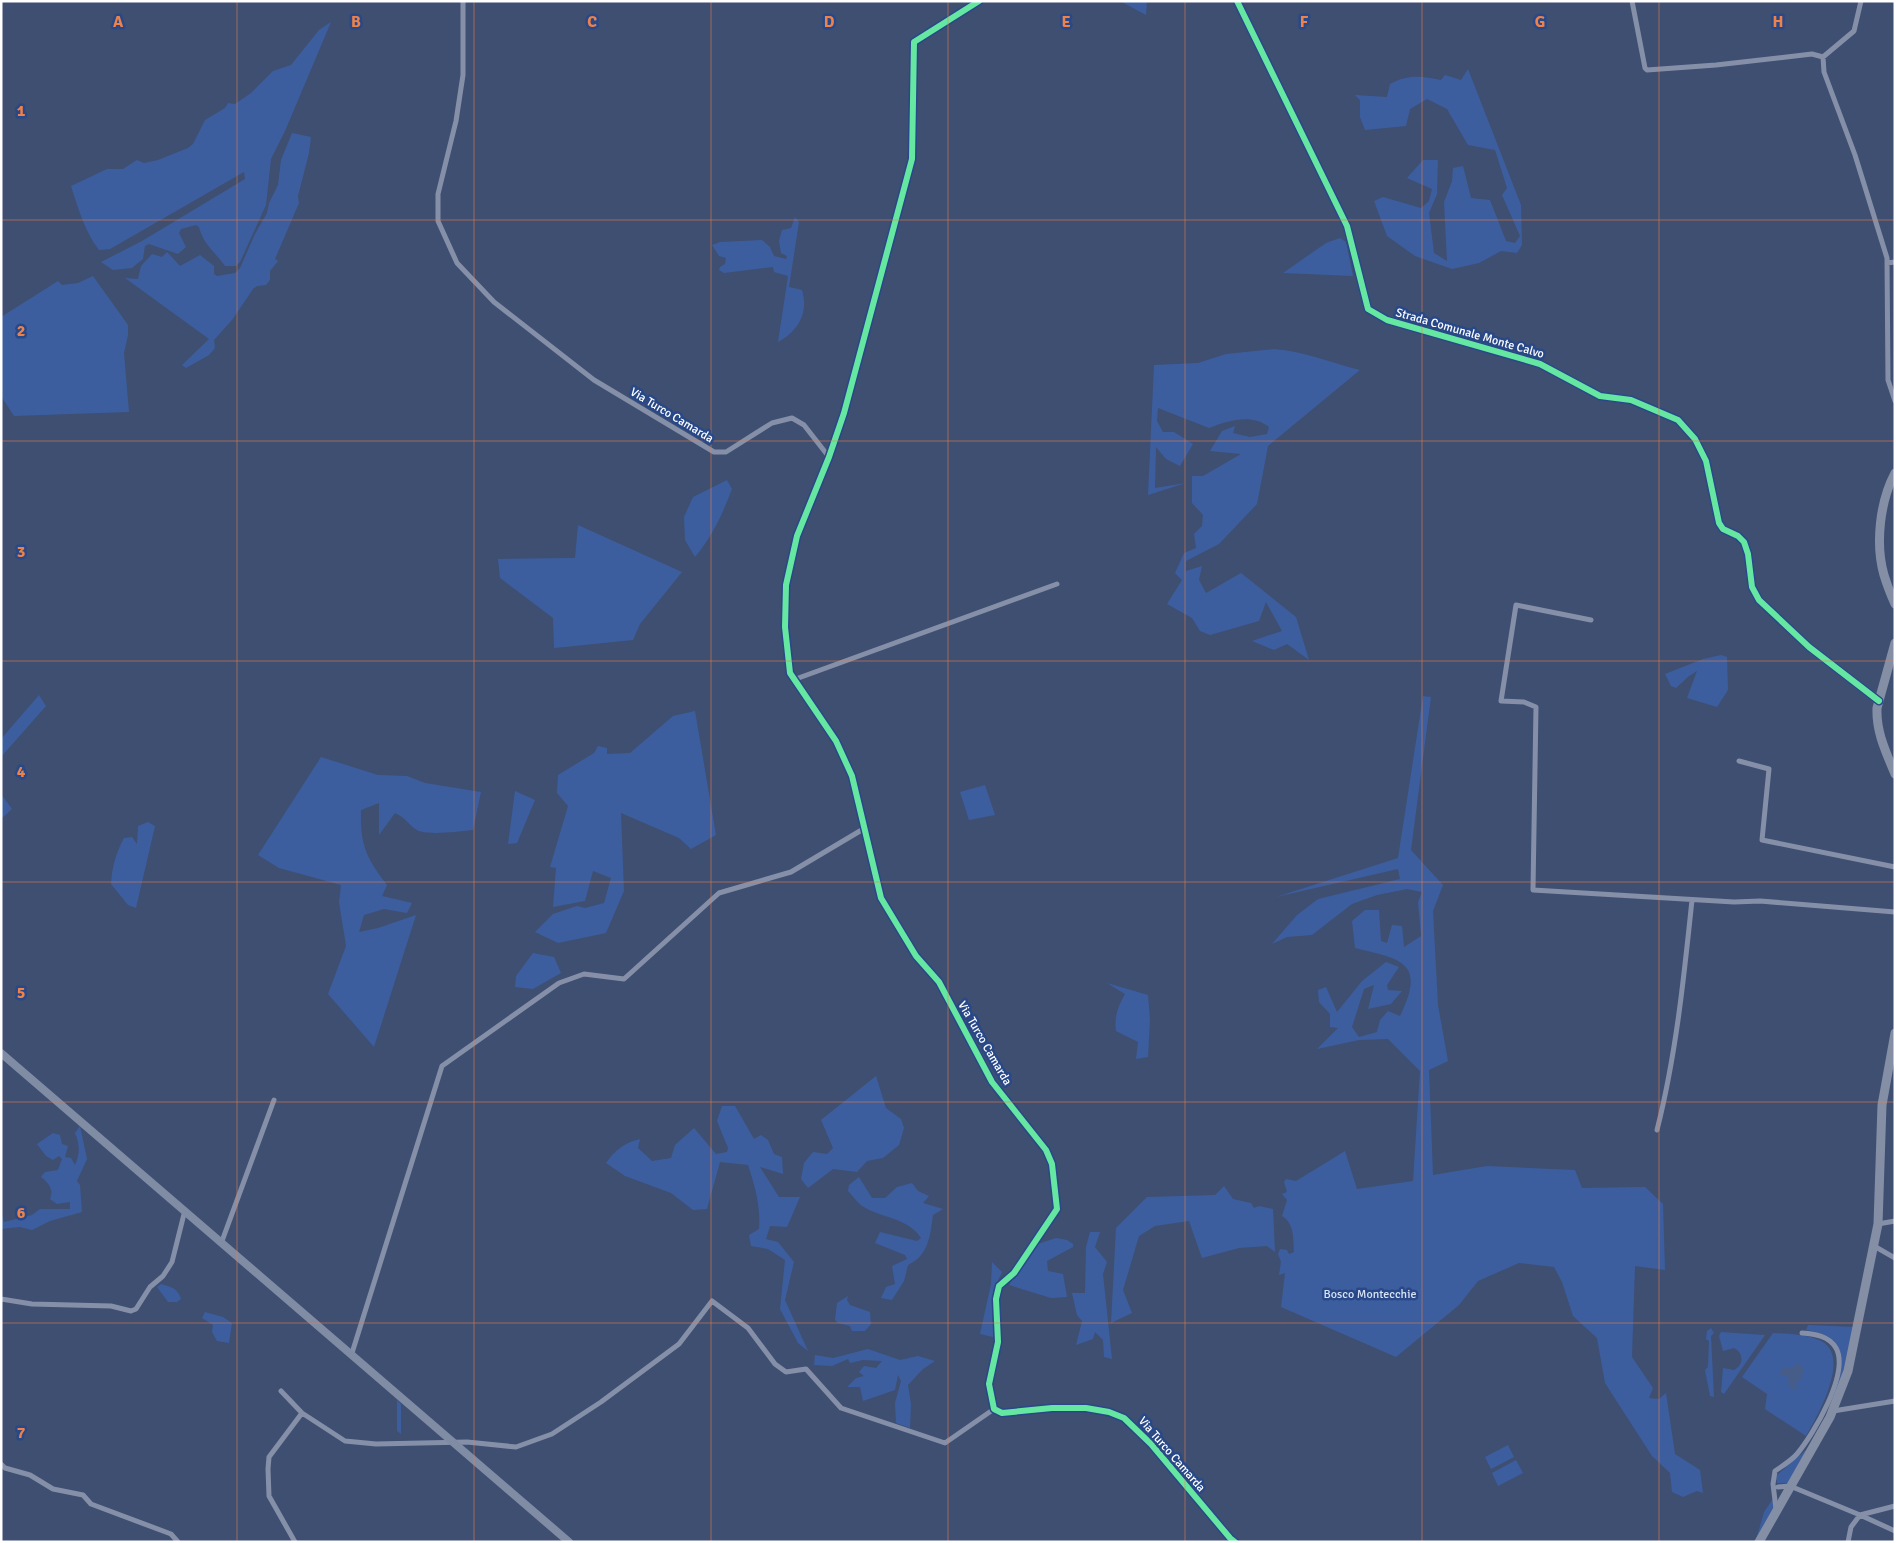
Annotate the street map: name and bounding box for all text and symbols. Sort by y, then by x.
text: A [113,12,124,32]
text: B [351,12,361,32]
text: C [587,12,597,32]
text: D [824,12,835,32]
text: E [1061,12,1071,32]
text: F [1300,12,1309,32]
text: G [1535,12,1545,32]
text: H [1773,12,1783,32]
text: 1 [17,101,26,121]
street label: Strada Comunale Monte Calvo [1394,305,1546,362]
text: 2 [17,321,25,341]
street label: Via Turco Camarda [627,385,716,446]
text: 3 [17,542,25,562]
text: 4 [17,762,26,782]
text: 5 [17,983,25,1003]
street label: Via Turco Camarda [954,999,1015,1088]
text: 6 [17,1203,26,1223]
park label: Bosco Montecchie [1324,1287,1416,1302]
street label: Via Turco Camarda [1135,1414,1208,1495]
text: 7 [17,1423,26,1443]

